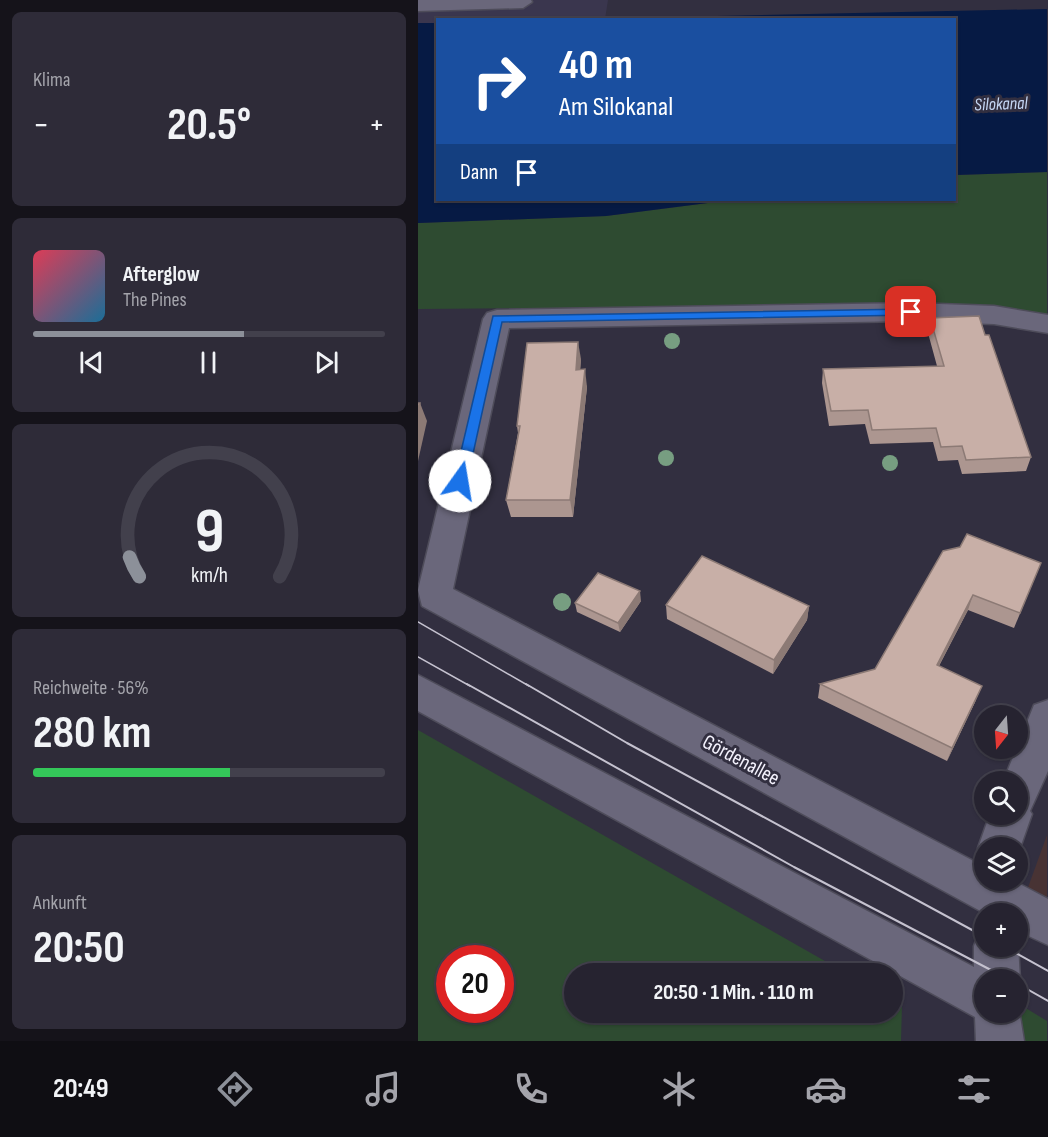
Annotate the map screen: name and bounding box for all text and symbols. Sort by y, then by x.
text: 40 m [559,40,633,91]
icon: right [460,42,538,120]
text: Klima [33,68,71,92]
text: Am Silokanal [559,91,673,123]
water label: Silokanal [974,93,1029,115]
text: 20.5° [167,98,251,153]
text: − [33,105,49,145]
text: + [369,105,385,145]
icon: arrive [510,156,543,189]
text: Dann [460,159,498,186]
text: Afterglow [123,261,200,288]
pin [885,286,936,337]
text: The Pines [123,288,187,312]
icon: arrive [894,295,927,328]
icon: previous [75,346,108,379]
icon: pause [192,346,225,379]
icon: next [310,346,343,379]
position arrow [428,449,492,513]
text: 9 [194,496,224,571]
text: km/h [190,564,228,589]
text: Reichweite · 56% [33,676,149,700]
north arrow [974,705,1028,759]
map controls [974,705,1028,1023]
text: 280 km [33,706,151,761]
street label: Gördenallee [698,729,784,791]
button: search [974,771,1028,825]
button: layers [974,837,1028,891]
text: Ankunft [33,891,87,915]
button: + [974,903,1028,957]
text: 20:50 [33,921,125,976]
speed limit sign: 20 [436,945,514,1023]
button: − [974,969,1028,1023]
text: 20:50 · 1 Min. · 110 m [653,979,814,1006]
icon: directions [214,1068,256,1110]
icon: music [362,1068,404,1110]
icon: phone [510,1068,552,1110]
icon: climate [658,1068,700,1110]
icon: car [805,1068,847,1110]
icon: filters [953,1068,995,1110]
text: 20:49 [53,1073,109,1105]

